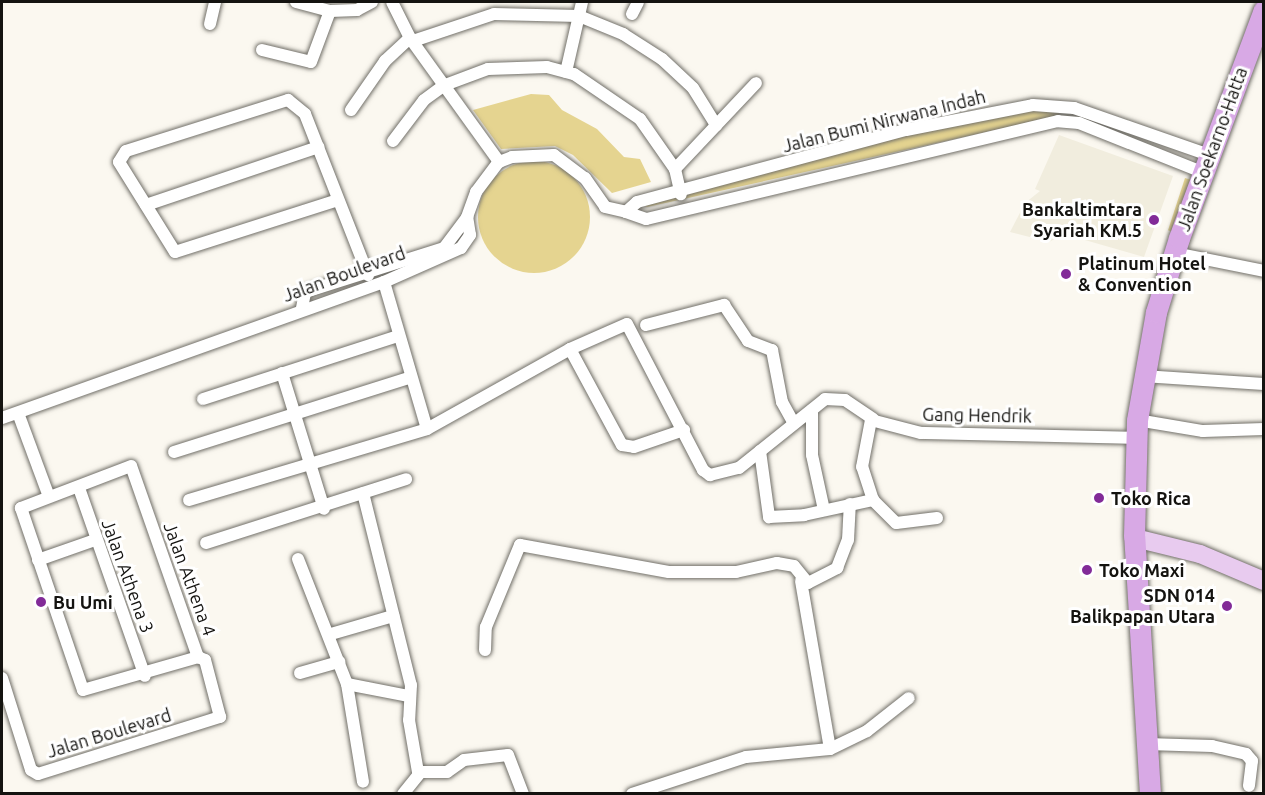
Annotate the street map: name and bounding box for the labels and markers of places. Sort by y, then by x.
place label: Bankaltimtara Syariah KM.5 [1022,199,1142,242]
marker: Bankaltimtara Syariah KM.5 [1147,213,1161,227]
place label: Platinum Hotel & Convention [1078,253,1206,296]
marker: Platinum Hotel & Convention [1059,267,1073,281]
place label: Toko Rica [1111,487,1191,509]
marker: Toko Rica [1092,491,1106,505]
place label: Toko Maxi [1099,559,1185,581]
marker: Toko Maxi [1080,563,1094,577]
place label: SDN 014 Balikpapan Utara [1070,585,1215,628]
place label: Bu Umi [53,591,113,613]
marker: Bu Umi [34,595,48,609]
marker: SDN 014 Balikpapan Utara [1220,599,1234,613]

